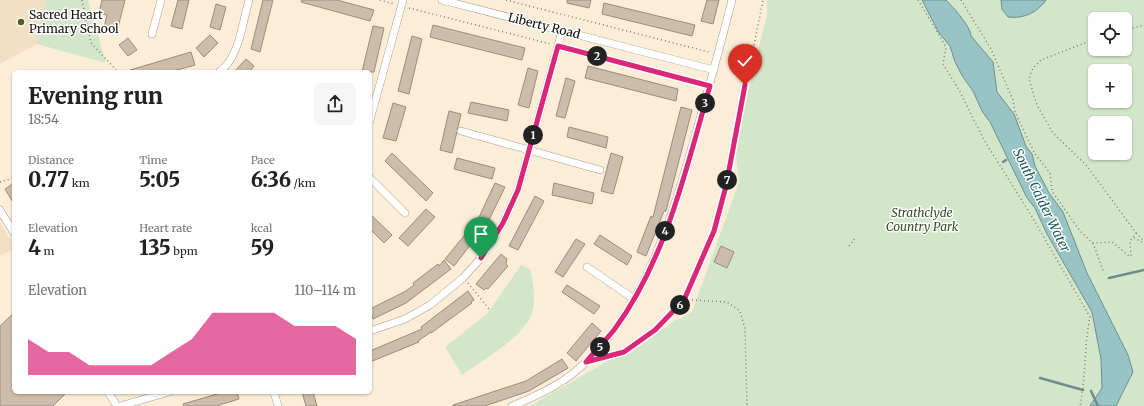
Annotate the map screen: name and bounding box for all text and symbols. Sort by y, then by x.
place label: Sacred Heart Primary School [29,7,119,36]
street label: Liberty Road [506,9,582,42]
map controls [1088,12,1132,160]
button: locate [1088,12,1132,56]
marker: Sacred Heart Primary School [16,17,26,27]
pin [728,44,762,85]
pin: 2 [587,46,607,66]
text: 2 [594,49,600,63]
icon: check [734,50,756,72]
button: + [1088,64,1132,108]
text: Evening run [28,82,163,110]
button: share [314,83,356,125]
pin: 3 [695,93,715,113]
text: 3 [702,96,708,110]
text: 18:54 [28,111,59,128]
button: − [1088,116,1132,160]
pin: 1 [523,125,543,145]
text: 1 [530,128,536,142]
water label: South Calder Water [1009,146,1074,256]
text: Distance [28,153,74,167]
text: Time [139,153,167,167]
text: Pace [251,153,275,167]
text: 0.77 [28,167,69,192]
text: 5:05 [139,167,180,192]
text: 6:36 [251,167,291,192]
pin: 7 [717,170,737,190]
text: 7 [724,173,730,187]
text: km [69,176,90,190]
text: /km [291,176,316,190]
park label: Strathclyde Country Park [886,205,959,234]
pin [464,217,498,258]
text: Elevation [28,221,78,235]
text: Heart rate [139,221,192,235]
text: kcal [251,221,272,235]
pin: 4 [655,221,675,241]
icon: arrive [470,223,492,245]
text: 4 [662,224,669,238]
text: 4 [28,235,41,260]
text: 135 [139,235,171,260]
text: 59 [251,235,274,260]
text: m [41,244,54,258]
text: bpm [171,244,198,258]
text: Elevation [28,282,87,299]
text: 110–114 m [294,282,356,299]
pin: 6 [670,295,690,315]
text: 6 [677,298,683,312]
pin: 5 [590,337,610,357]
text: 5 [597,340,603,354]

